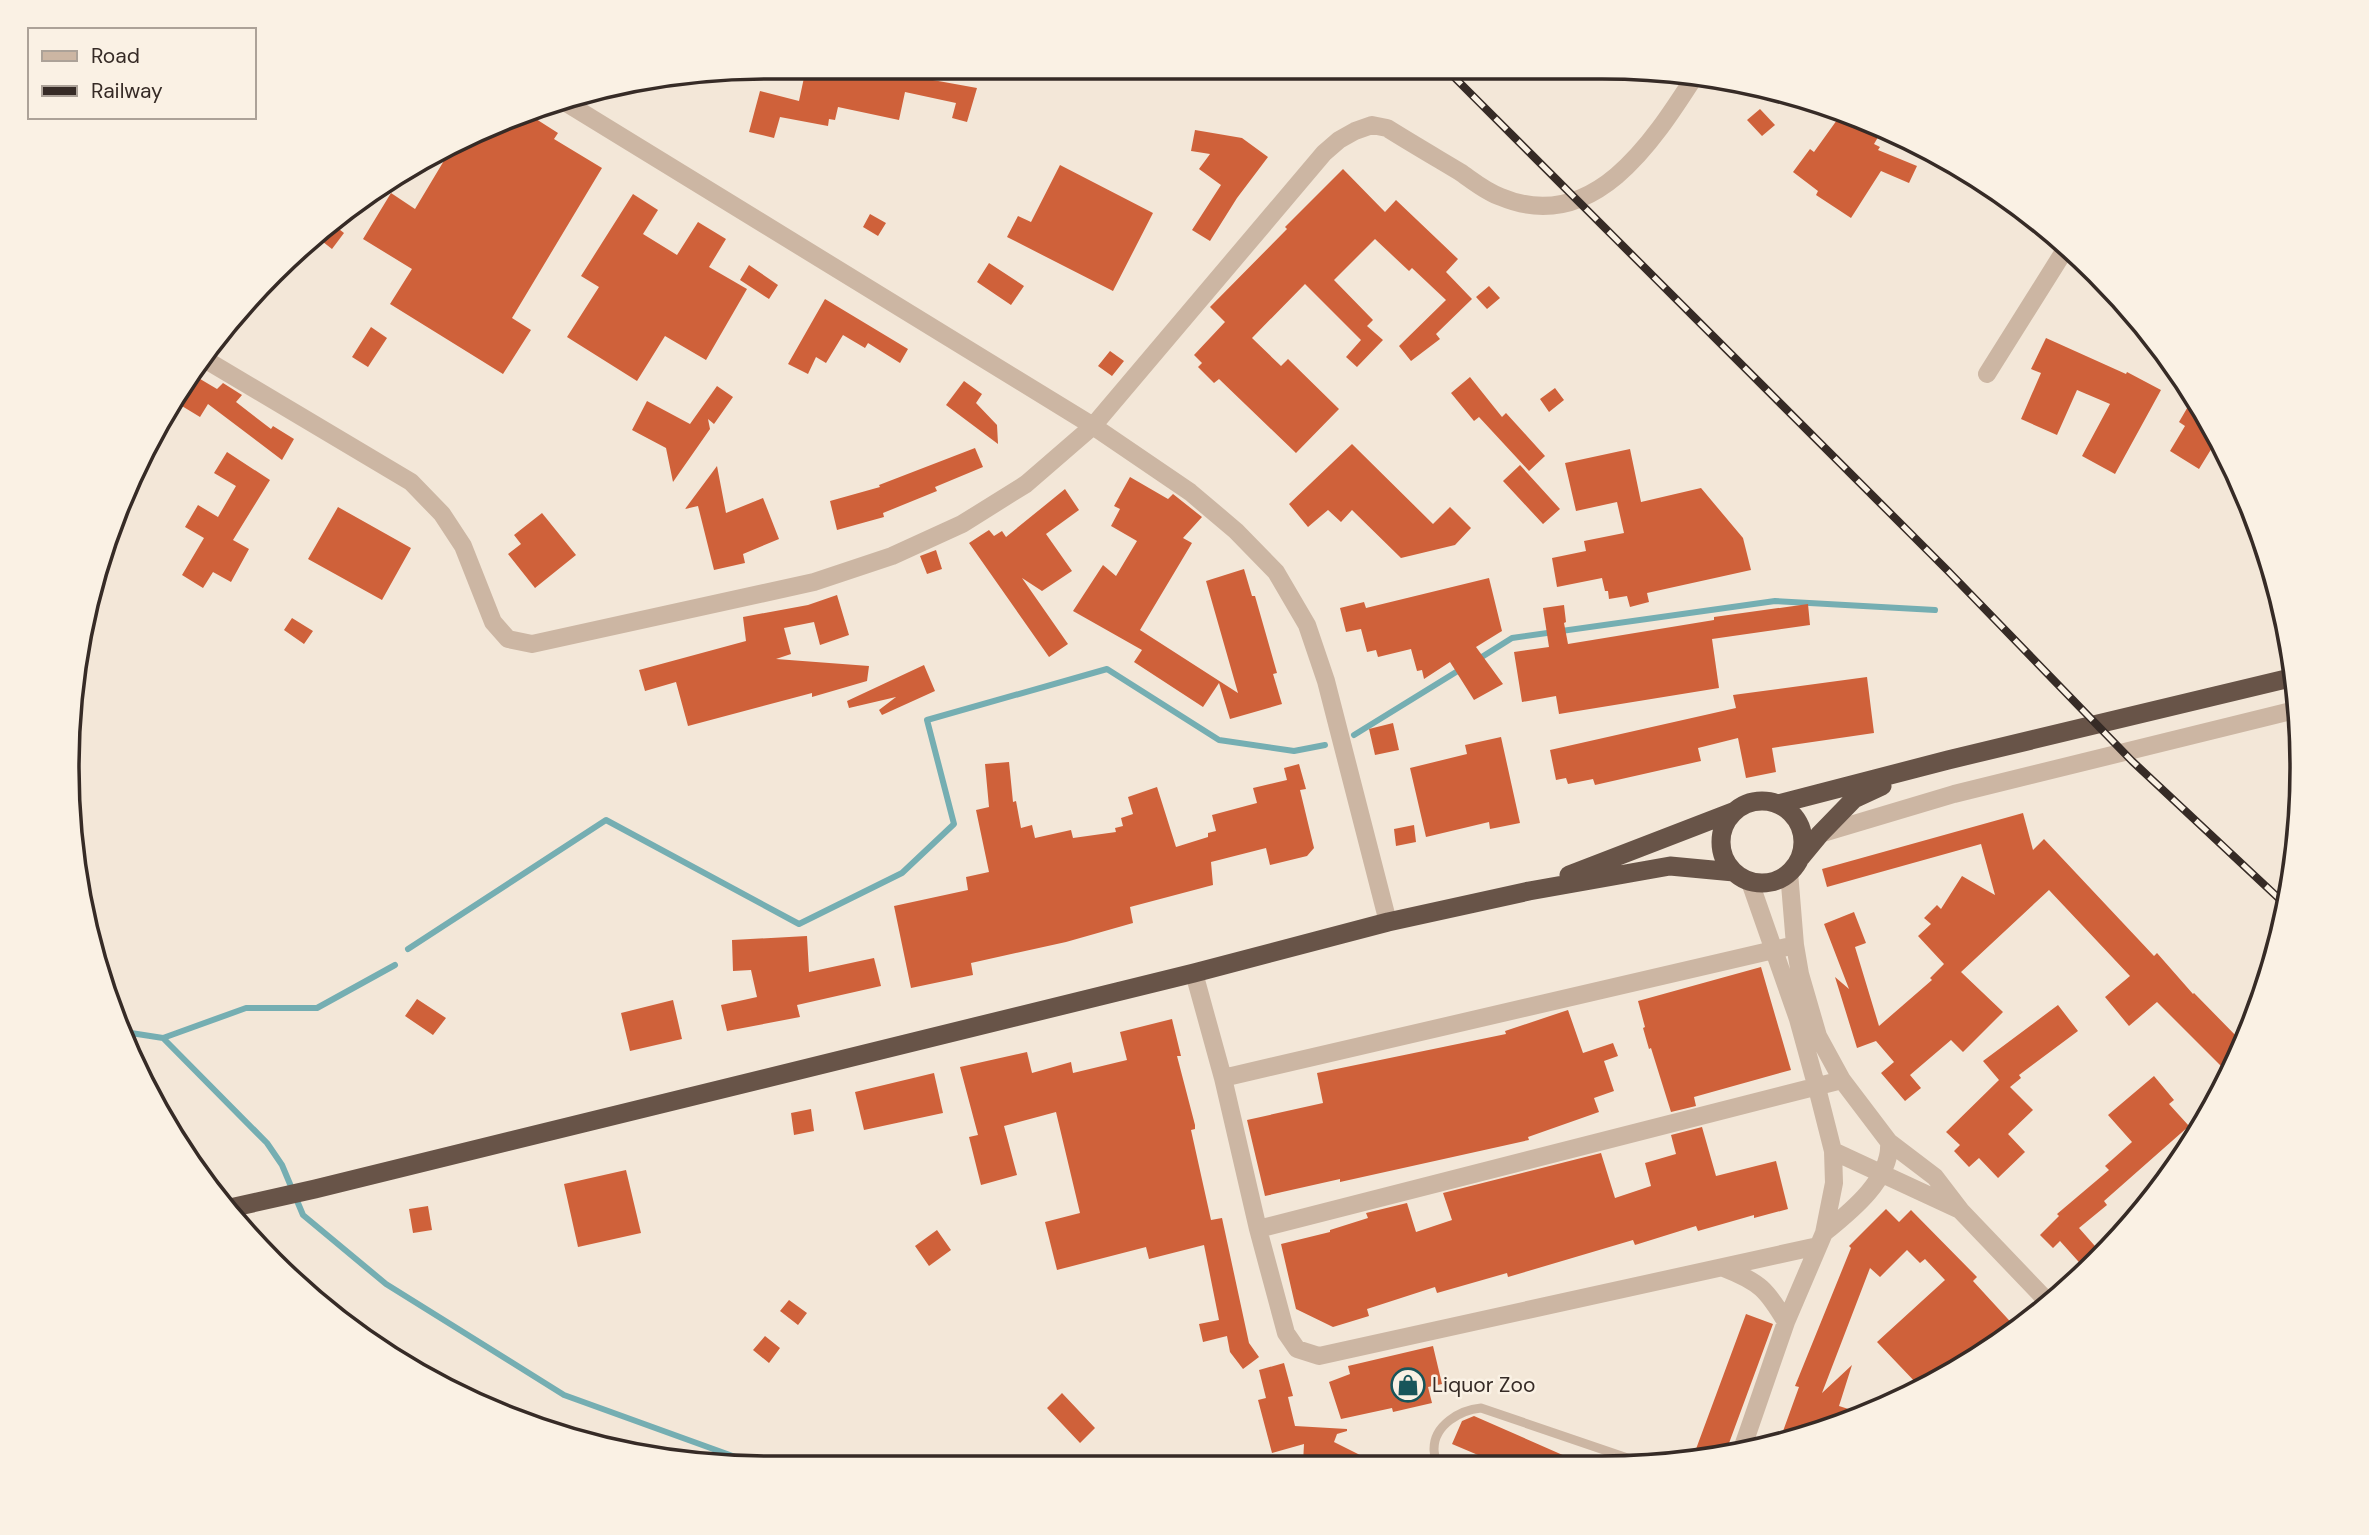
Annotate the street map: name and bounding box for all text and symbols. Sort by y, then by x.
legend [28,28,256,119]
text: Road [91,42,140,70]
text: Railway [91,77,163,105]
shop icon: Liquor Zoo [1389,1366,1427,1404]
place label: Liquor Zoo [1432,1371,1535,1399]

